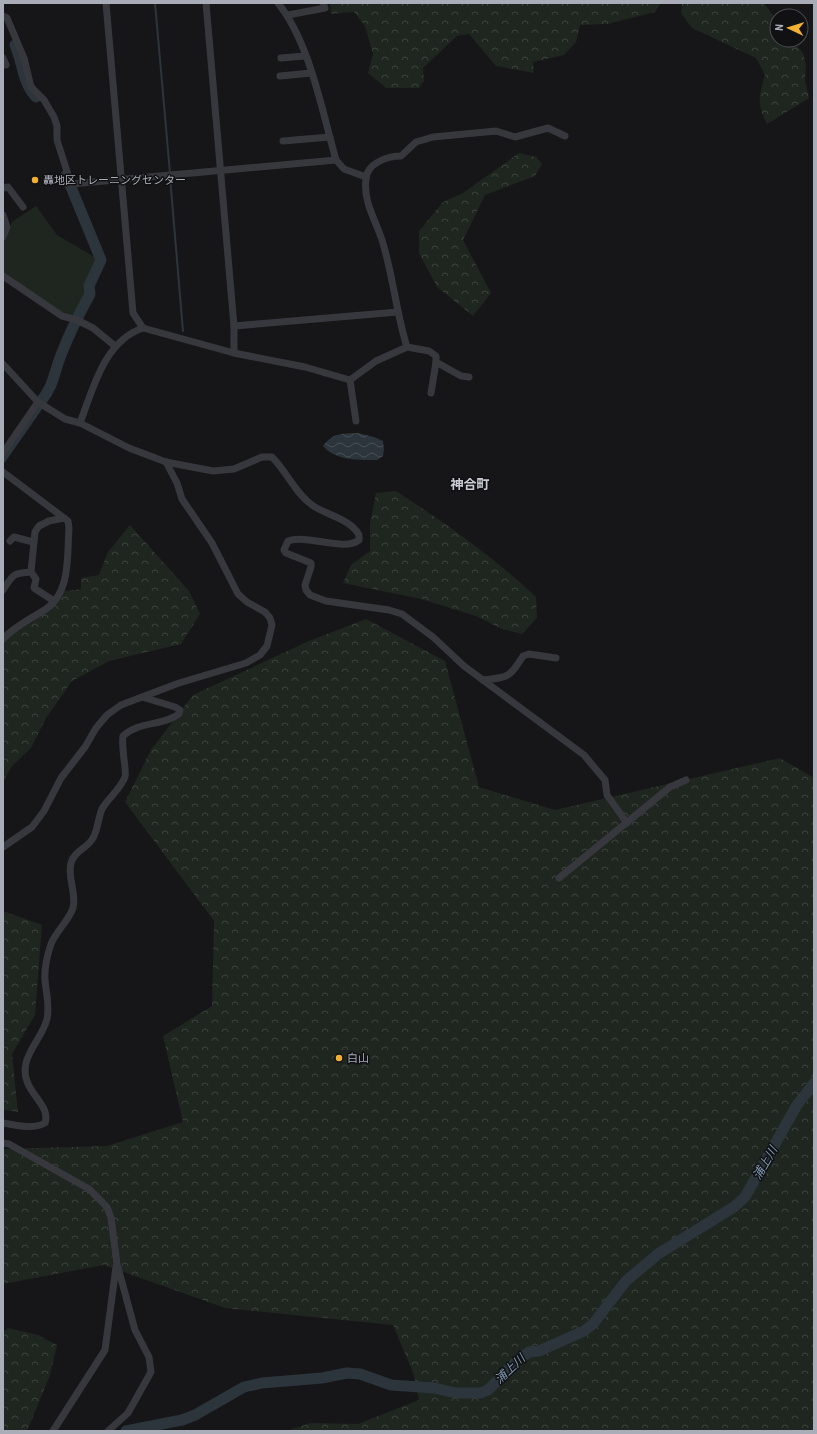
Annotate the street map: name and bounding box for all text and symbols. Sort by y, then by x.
north arrow [769,8,809,48]
text: N [773,23,786,31]
place label: 轟地区トレーニングセンター [43,174,186,187]
marker: 轟地区トレーニングセンター [30,175,40,185]
district label: 神合町 [450,477,490,492]
place label: 白山 [347,1052,369,1065]
marker: 白山 [334,1053,344,1063]
water label: 浦上川 [750,1142,781,1182]
water label: 浦上川 [492,1350,529,1386]

